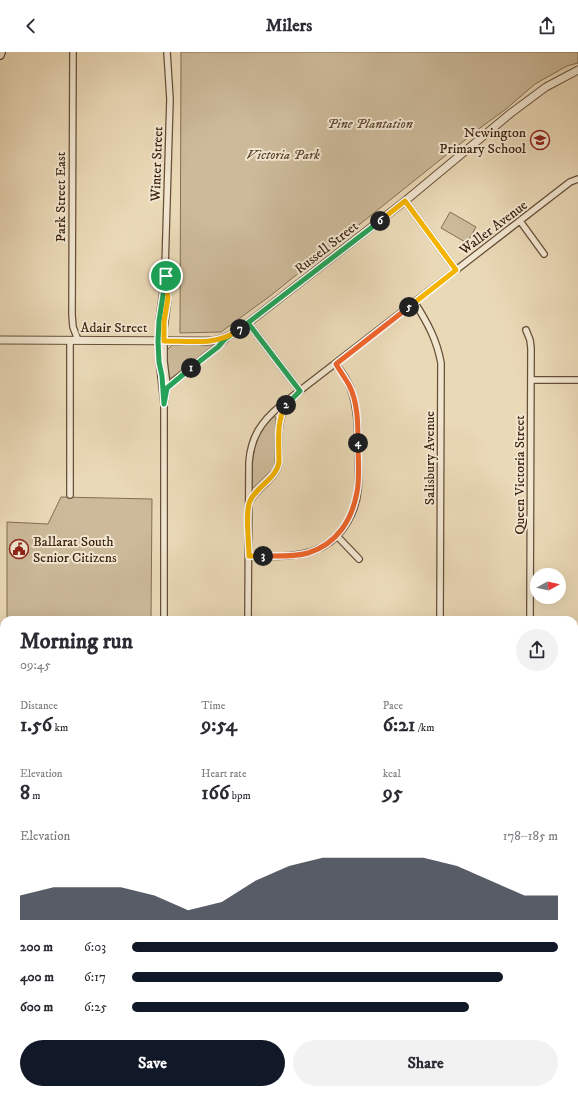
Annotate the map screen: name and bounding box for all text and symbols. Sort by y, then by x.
icon: back [20,15,42,37]
text: Milers [266,15,312,37]
icon: share [536,15,558,37]
park label: Pine Plantation [327,115,413,133]
place label: Newington Primary School [439,124,527,158]
street label: Winter Street [147,126,167,203]
school or university icon: Newington Primary School [529,129,551,151]
park label: Victoria Park [246,146,320,164]
street label: Park Street East [52,151,70,242]
street label: Waller Avenue [455,196,531,260]
pin: 6 [370,211,390,231]
text: 6 [377,214,383,228]
street label: Russell Street [291,217,362,278]
pin [149,259,183,293]
icon: arrive [155,265,177,287]
pin: 5 [399,297,419,317]
text: 5 [406,300,412,314]
street label: Adair Street [81,319,148,337]
pin: 7 [230,319,250,339]
text: 7 [237,322,243,336]
pin: 1 [181,358,201,378]
text: 1 [189,361,193,375]
pin: 2 [276,395,296,415]
text: 2 [283,398,289,412]
street label: Salisbury Avenue [421,411,439,505]
street label: Queen Victoria Street [511,415,529,535]
pin: 4 [348,433,368,453]
text: 4 [355,436,361,450]
place label: Ballarat South Senior Citizens [33,533,117,567]
public building icon: Ballarat South Senior Citizens [8,538,30,560]
pin: 3 [253,546,273,566]
text: 3 [261,549,265,563]
north arrow [530,568,566,604]
map controls [530,568,566,604]
text: Morning run [20,628,133,655]
button: share [516,629,558,671]
text: 09:45 [20,657,51,673]
text: Distance [20,699,58,713]
text: Time [201,699,225,713]
text: Pace [383,699,403,713]
text: 1.56 [20,713,52,738]
text: 9:54 [201,713,237,738]
text: 6:21 [383,713,415,738]
text: km [52,721,68,735]
text: /km [415,721,435,735]
text: Elevation [20,767,63,781]
text: Heart rate [201,767,246,781]
text: kcal [383,767,401,781]
text: 8 [20,781,30,806]
text: 166 [201,781,229,806]
text: 95 [383,781,403,806]
text: m [30,789,41,803]
text: bpm [229,789,251,803]
text: Elevation [20,828,70,844]
text: 178–185 m [503,828,558,844]
text: 200 m [20,939,53,955]
text: 6:03 [84,939,106,955]
text: 400 m [20,969,54,985]
text: 6:17 [84,969,106,985]
text: 600 m [20,999,53,1015]
text: 6:25 [84,999,107,1015]
button: Save [20,1040,285,1086]
button: Share [293,1040,558,1086]

